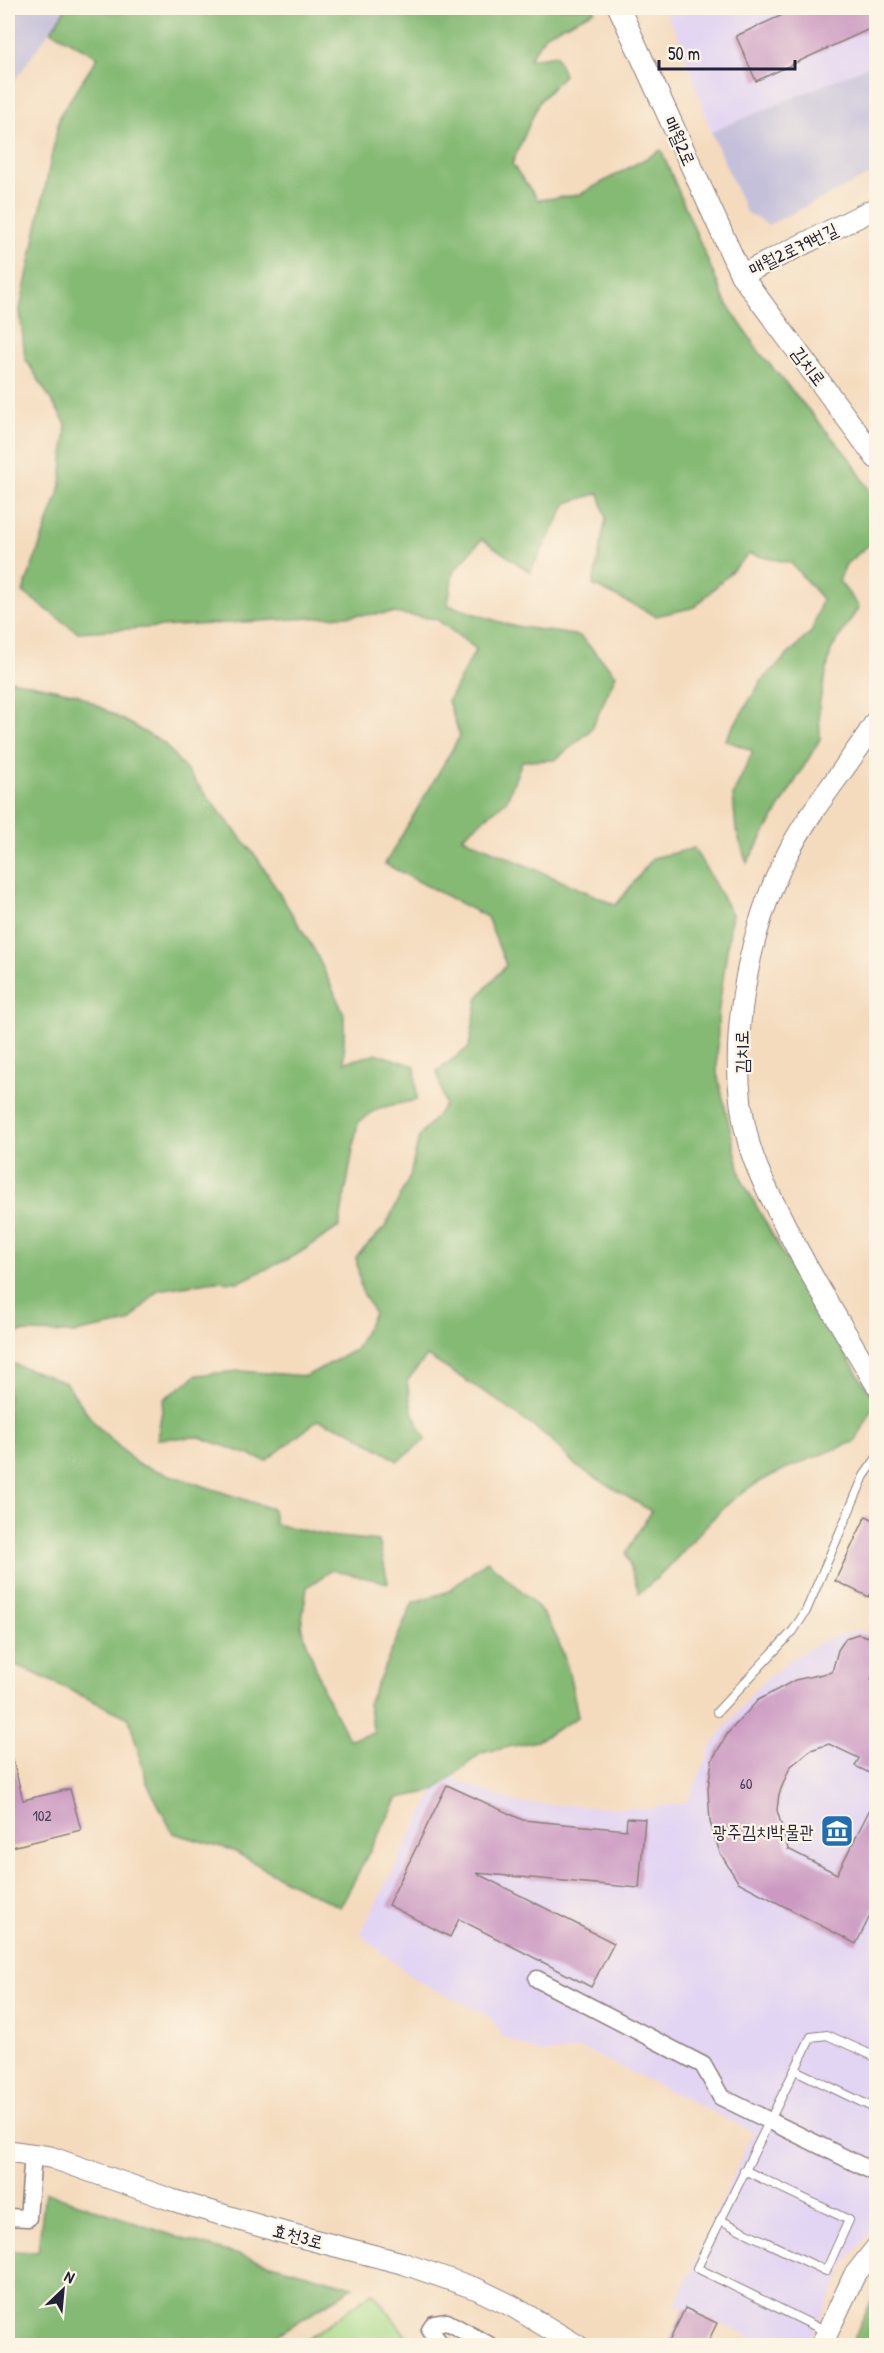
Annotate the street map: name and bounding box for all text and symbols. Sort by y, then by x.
scale bar [659,33,796,71]
text: 50 m [668,41,700,66]
street label: 매월2로 [658,112,702,170]
street label: 매월2로79번길 [744,216,842,281]
street label: 김치로 [786,341,832,391]
street label: 김치로 [729,1030,754,1074]
house number: 60 [740,1773,753,1794]
house number: 102 [32,1805,52,1826]
museum icon: 광주김치박물관 [819,1813,855,1849]
place label: 광주김치박물관 [713,1819,814,1844]
street label: 효천3로 [270,2217,326,2255]
north arrow [33,2260,93,2320]
text: N [61,2265,79,2288]

